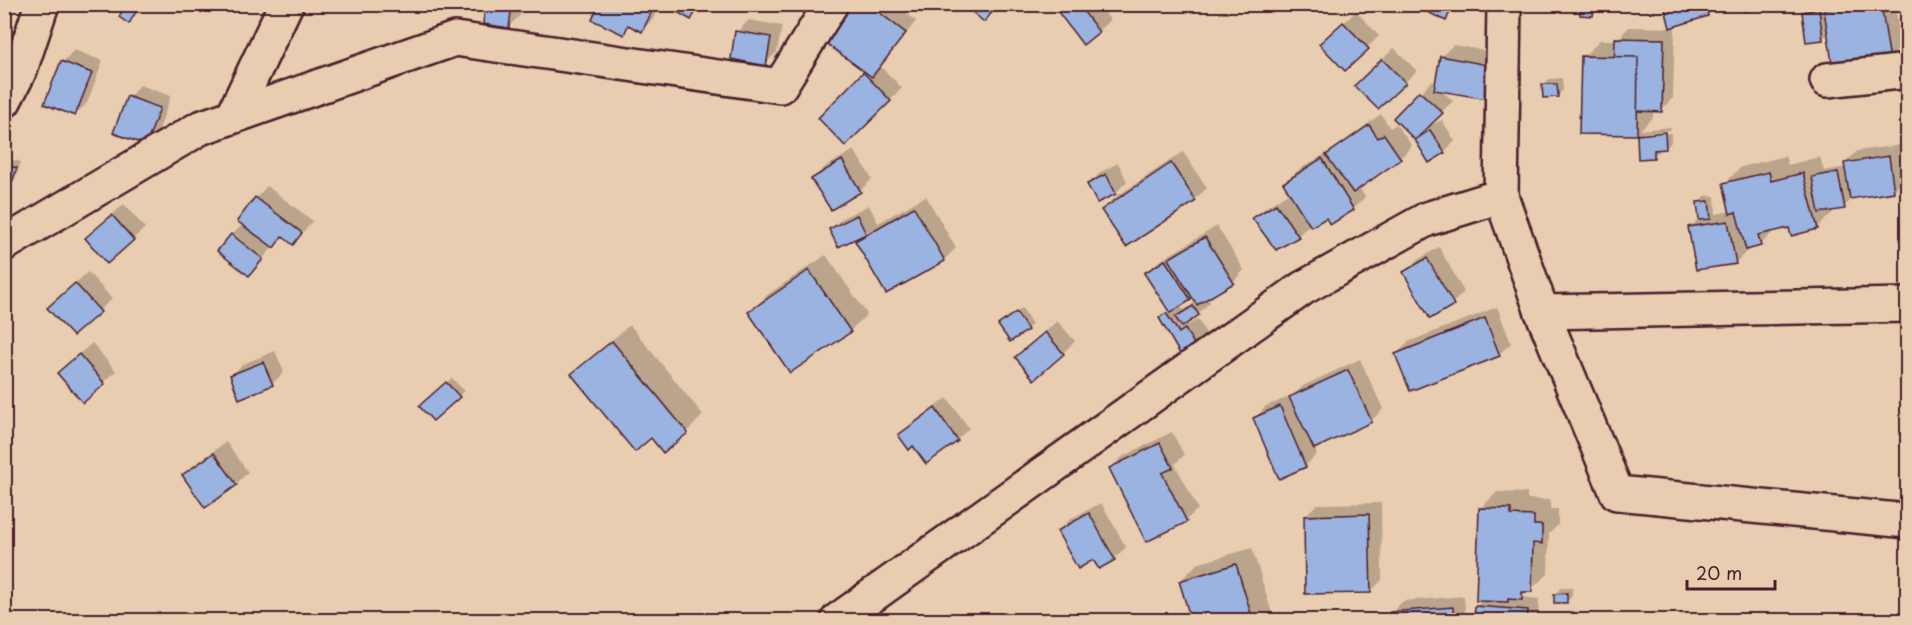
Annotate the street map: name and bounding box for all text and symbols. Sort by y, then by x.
scale bar [1687,553,1776,591]
text: 20 m [1696,559,1742,586]

